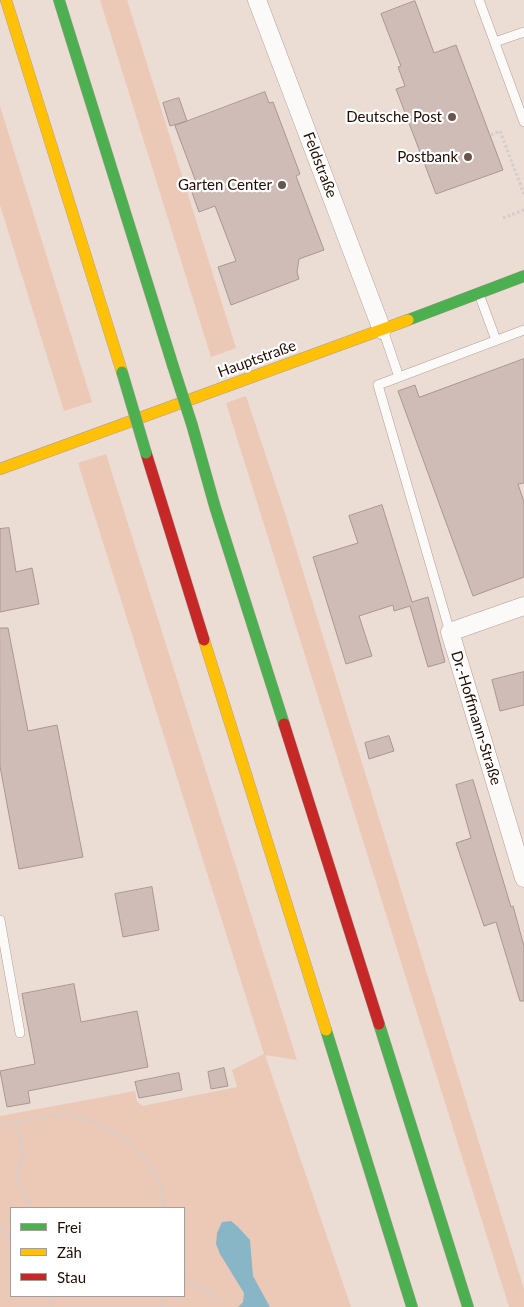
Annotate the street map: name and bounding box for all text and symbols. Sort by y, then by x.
place label: Deutsche Post [346,108,442,126]
marker: Deutsche Post [446,111,458,123]
street label: Feldstraße [299,130,341,200]
place label: Postbank [397,148,458,166]
marker: Postbank [462,151,474,163]
place label: Garten Center [178,176,272,194]
marker: Garten Center [276,179,288,191]
street label: Hauptstraße [215,337,299,381]
street label: Dr.-Hoffmann-Straße [447,649,505,787]
legend [10,1207,185,1297]
text: Frei [57,1218,82,1236]
text: Zäh [57,1243,82,1261]
text: Stau [57,1268,86,1286]

